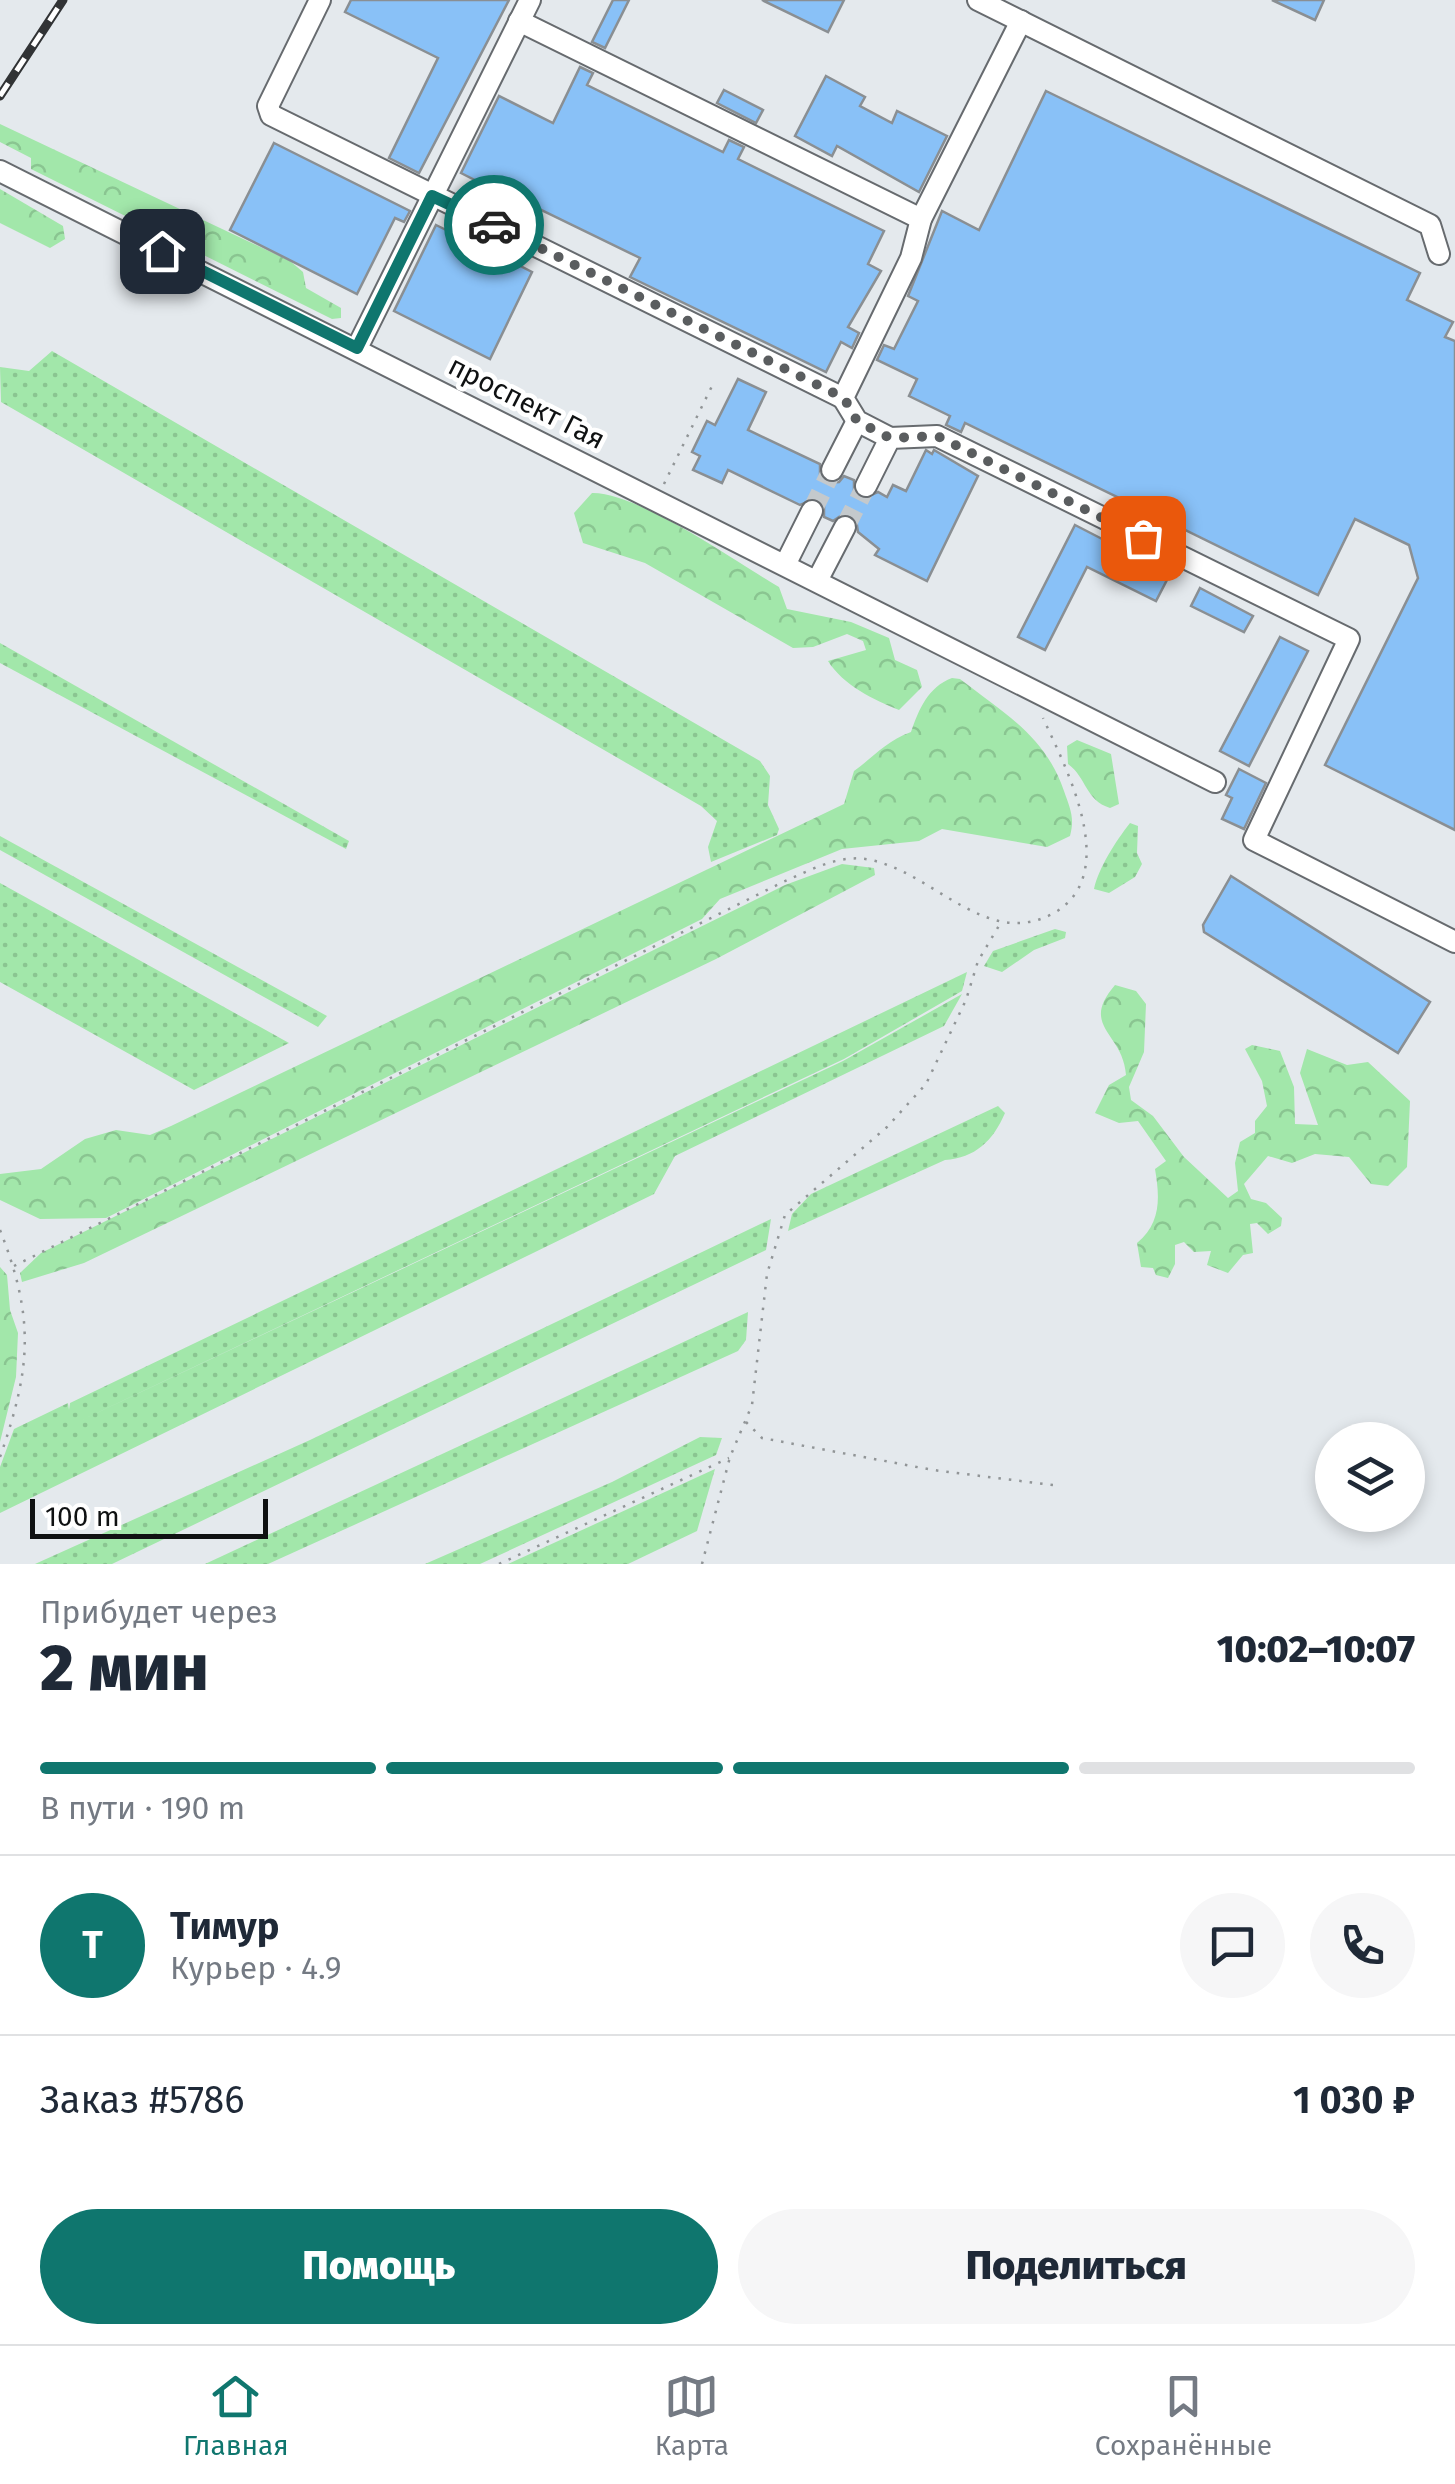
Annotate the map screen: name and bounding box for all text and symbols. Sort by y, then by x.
courier [444,175,544,275]
icon: car [467,198,522,253]
pin [120,209,205,294]
icon: home [135,224,190,279]
street label: проспект Гая [443,349,611,456]
pin [1101,496,1186,581]
icon: bag [1116,511,1171,566]
map controls [1315,1422,1425,1532]
button: layers [1315,1422,1425,1532]
scale bar [30,1494,268,1538]
text: 100 m [45,1500,120,1533]
text: Прибудет через [40,1593,278,1631]
text: 10:02–10:07 [1217,1626,1415,1672]
text: 2 мин [40,1629,209,1707]
text: В пути · 190 m [40,1789,245,1827]
button: chat [1180,1893,1285,1998]
button: phone [1310,1893,1415,1998]
text: Тимур [170,1903,279,1949]
text: Т [82,1922,103,1968]
text: Курьер · 4.9 [170,1949,342,1987]
text: Заказ #5786 [40,2077,244,2123]
text: 1 030 ₽ [1293,2077,1415,2123]
button: Помощь [40,2209,718,2324]
button: Поделиться [738,2209,1415,2324]
tab: Главная [183,2369,289,2462]
tab: Карта [655,2369,729,2462]
tab: Сохранённые [1095,2369,1272,2462]

